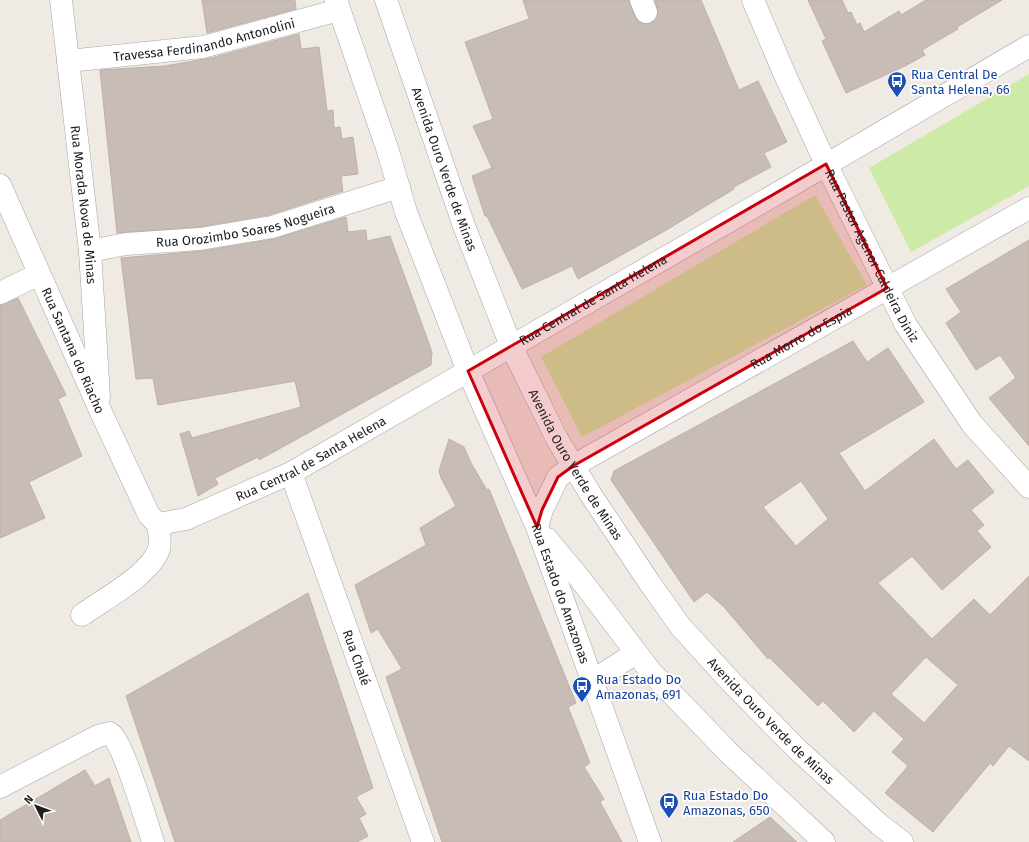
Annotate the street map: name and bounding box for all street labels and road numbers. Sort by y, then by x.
street label: Travessa Ferdinando Antonolini [112,15,297,64]
street label: Avenida Ouro Verde de Minas [409,85,480,253]
street label: Rua Morada Nova de Minas [68,125,99,285]
street label: Rua Pastor Agenor Caldeira Diniz [822,167,922,345]
street label: Rua Orozimbo Soares Nogueira [156,201,337,250]
street label: Rua Central de Santa Helena [516,252,670,348]
street label: Rua Santana do Riacho [38,285,108,416]
street label: Rua Morro do Espia [748,303,855,372]
street label: Avenida Ouro Verde de Minas [525,387,626,543]
street label: Rua Central de Santa Helena [233,413,389,504]
street label: Rua Estado do Amazonas [528,521,592,666]
street label: Rua Chalé [340,628,373,688]
street label: Avenida Ouro Verde de Minas [705,655,837,787]

